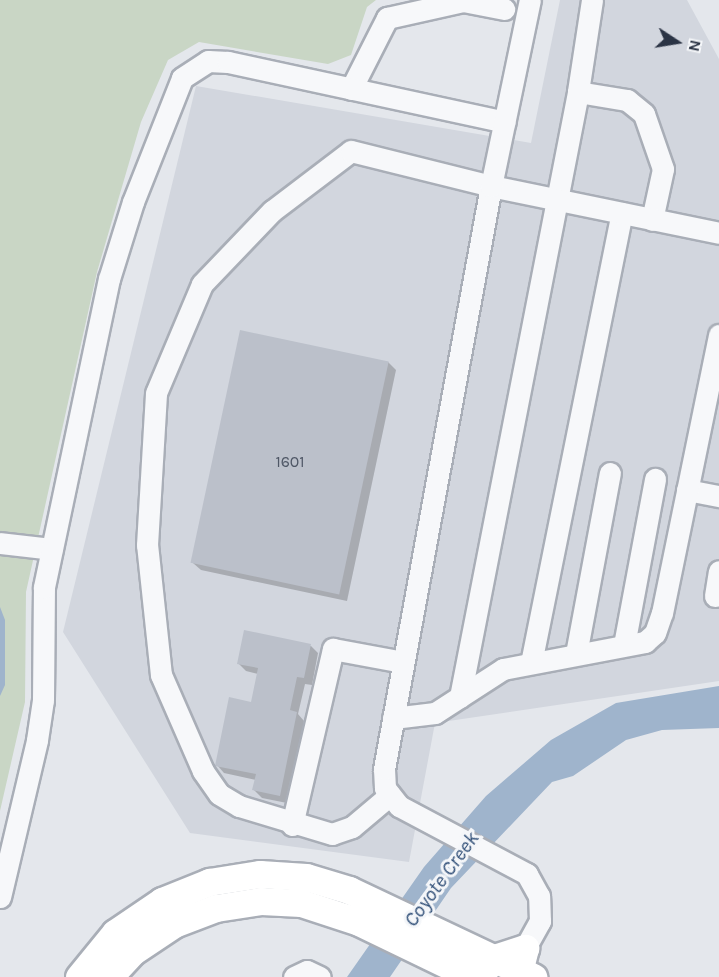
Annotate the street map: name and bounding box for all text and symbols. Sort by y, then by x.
north arrow [647,12,707,72]
text: N [685,38,706,53]
house number: 1601 [275,452,305,472]
water label: Coyote Creek [398,826,484,932]

